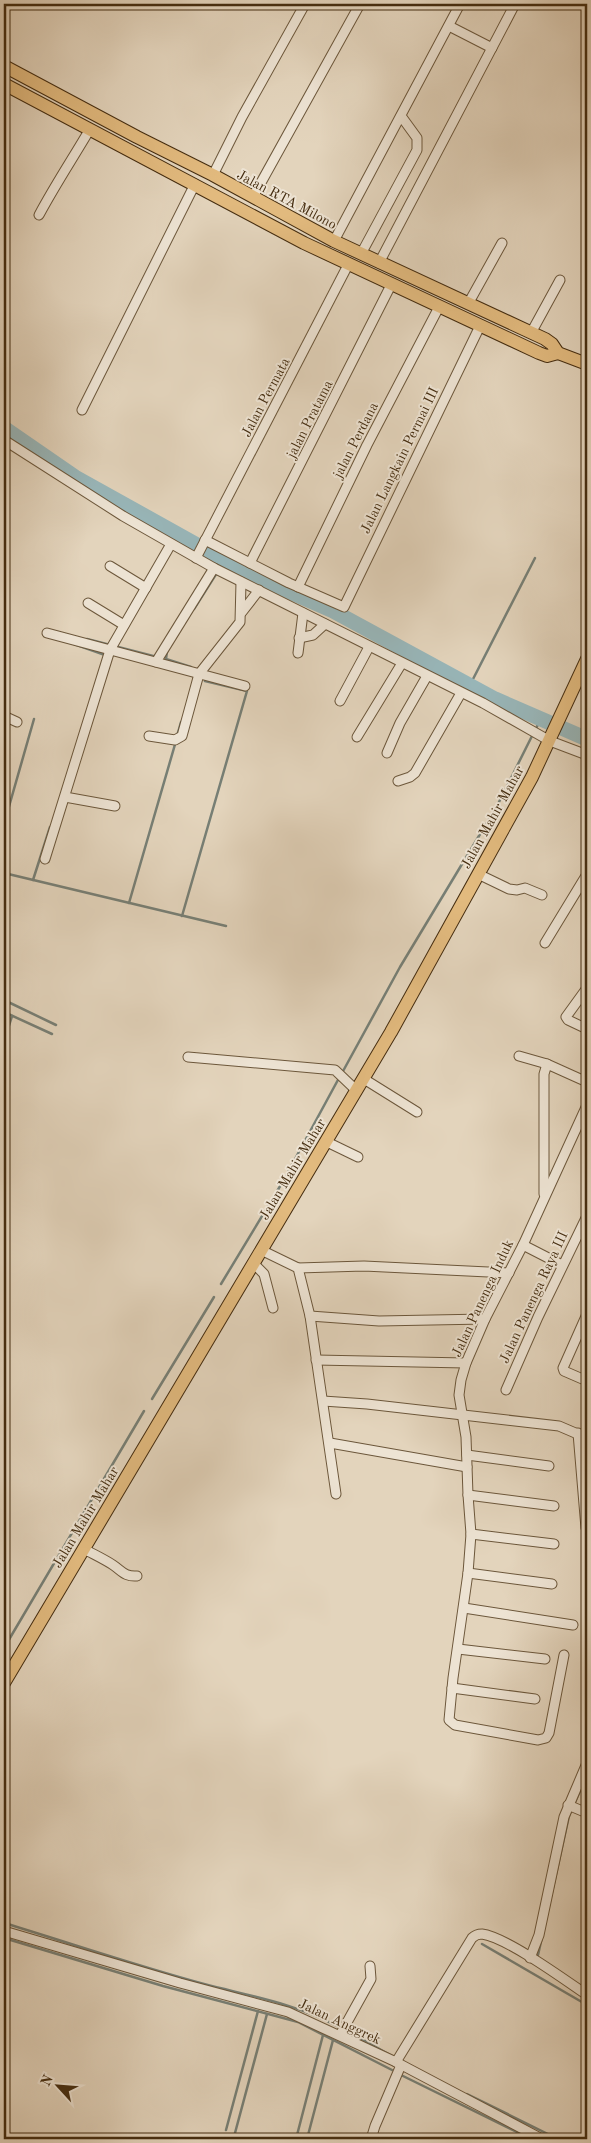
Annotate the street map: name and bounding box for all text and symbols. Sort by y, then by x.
street label: Jalan RTA Milono [234,168,339,232]
street label: Jalan Permata [239,355,293,439]
street label: jalan Pratama [284,378,336,462]
street label: Jalan Langkain Permai III [358,385,441,536]
street label: jalan Perdana [330,400,381,482]
street label: Jalan Mahir Mahar [459,763,527,871]
street label: Jalan Mahir Mahar [257,1116,329,1223]
street label: Jalan Panenga Raya III [497,1229,571,1365]
street label: Jalan Panenga Induk [450,1238,516,1359]
street label: Jalan Mahir Mahar [50,1464,122,1571]
street label: Jalan Anggrek [296,1997,383,2047]
north arrow [32,2060,82,2110]
text: N [39,2073,56,2089]

